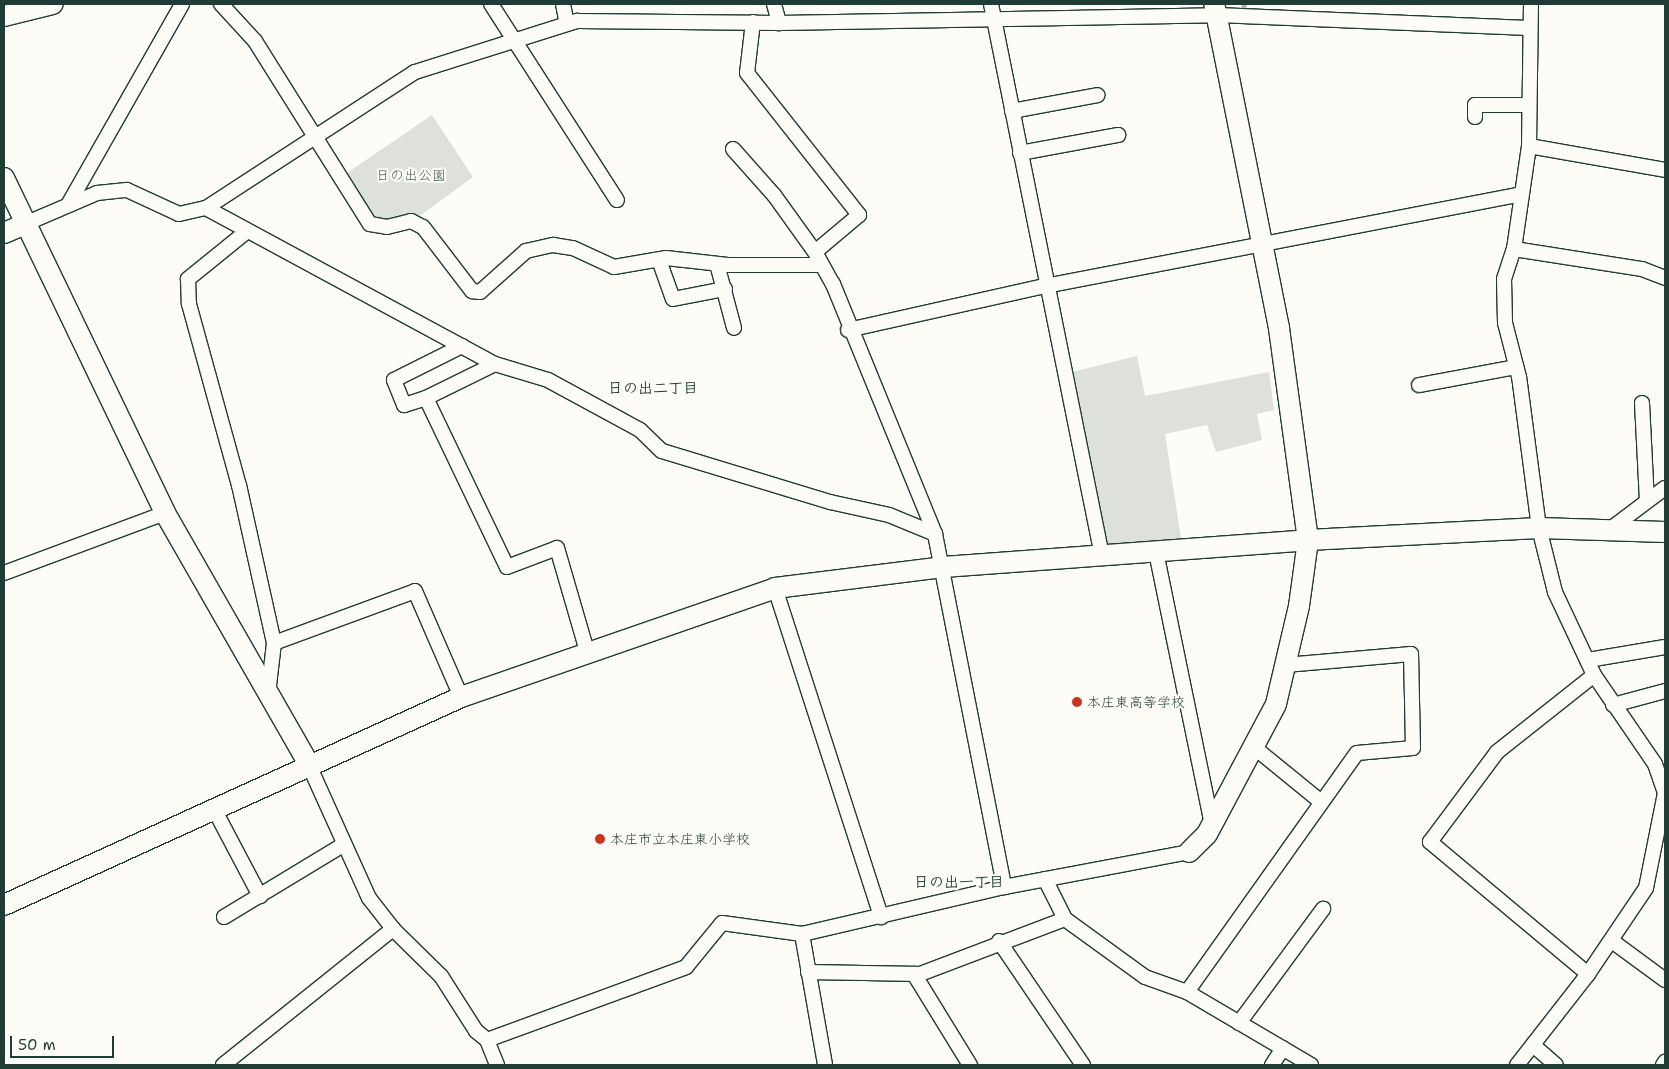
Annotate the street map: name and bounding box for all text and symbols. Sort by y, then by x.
park label: 日の出公園 [376,167,446,183]
district label: 日の出二丁目 [608,380,698,398]
place label: 本庄東高等学校 [1087,694,1185,710]
marker: 本庄東高等学校 [1071,696,1083,708]
place label: 本庄市立本庄東小学校 [610,831,750,847]
marker: 本庄市立本庄東小学校 [594,833,606,845]
district label: 日の出一丁目 [914,874,1004,892]
scale bar [12,1026,116,1058]
text: 50 m [18,1035,56,1055]

